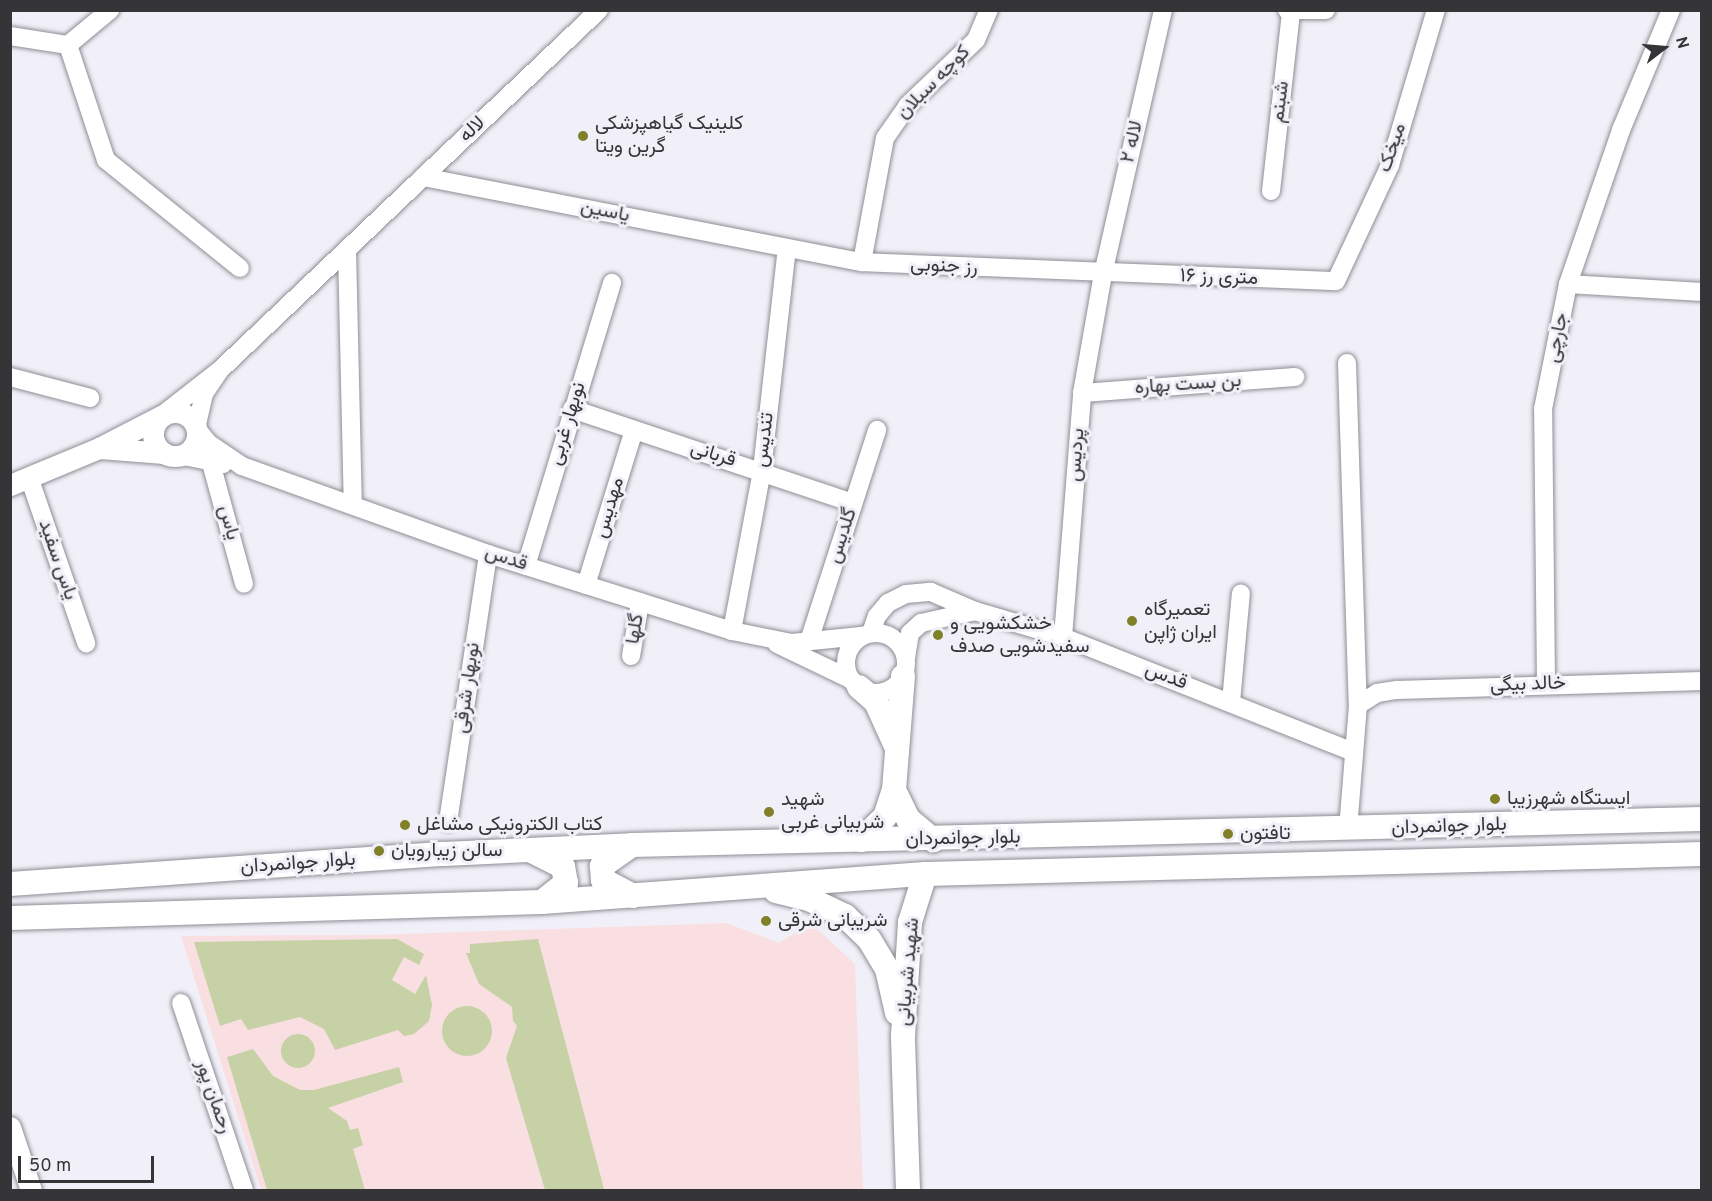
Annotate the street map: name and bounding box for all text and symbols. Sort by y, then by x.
north arrow [1634,18,1694,78]
text: N [1670,35,1693,51]
street label: کوچه سبلان [892,41,976,125]
street label: شبنم [1267,80,1295,124]
street label: لاله [455,112,491,148]
place label: کلینیک گیاهپزشکی گرین ویتا [595,112,743,159]
street label: لاله ۲ [1117,119,1149,165]
street label: میخک [1373,120,1413,176]
marker: کلینیک گیاهپزشکی گرین ویتا [576,129,590,143]
street label: یاسین [578,195,632,229]
street label: رز جنوبی [909,253,979,281]
street label: ۱۶ متری رز [1180,265,1258,291]
street label: جارچی [1541,311,1575,365]
street label: بن بست بهاره [1134,369,1242,401]
street label: نوبهار غربی [544,380,592,468]
street label: تندیس [750,411,780,469]
street label: پردیس [1063,427,1091,483]
street label: قربانی [687,437,739,473]
street label: مهدیس [589,475,631,541]
street label: یاس [212,503,244,543]
street label: گلدیس [823,505,863,567]
street label: یاس سفید [32,517,82,603]
street label: قدس [482,541,530,577]
place label: تعمیرگاه ایران ژاپن [1144,598,1217,645]
street label: گلها [622,612,650,646]
place label: خشکشویی و سفیدشویی صدف [950,612,1090,659]
marker: تعمیرگاه ایران ژاپن [1125,614,1139,628]
marker: خشکشویی و سفیدشویی صدف [931,628,945,642]
street label: نوبهار شرقی [450,641,486,735]
street label: قدس [1141,658,1191,696]
street label: خالد بیگی [1490,672,1566,698]
place label: ایستگاه شهرزیبا [1507,787,1630,811]
place label: شهید شربیانی غربی [781,789,884,836]
marker: ایستگاه شهرزیبا [1488,792,1502,806]
marker: شهید شربیانی غربی [762,805,776,819]
place label: کتاب الکترونیکی مشاغل [417,813,603,837]
street label: بلوار جوانمردان [1391,813,1507,841]
marker: کتاب الکترونیکی مشاغل [398,818,412,832]
place label: تافتون [1240,822,1291,846]
street label: بلوار جوانمردان [905,826,1021,852]
marker: تافتون [1221,827,1235,841]
place label: سالن زیبارویان [391,839,503,863]
marker: سالن زیبارویان [372,844,386,858]
street label: بلوار جوانمردان [240,848,356,880]
place label: شریبانی شرقی [778,909,888,933]
marker: شریبانی شرقی [759,914,773,928]
street label: شهید شربیانی [892,917,926,1027]
street label: رحمان پور [189,1057,237,1137]
scale bar [21,1144,158,1182]
text: 50 m [29,1155,71,1178]

